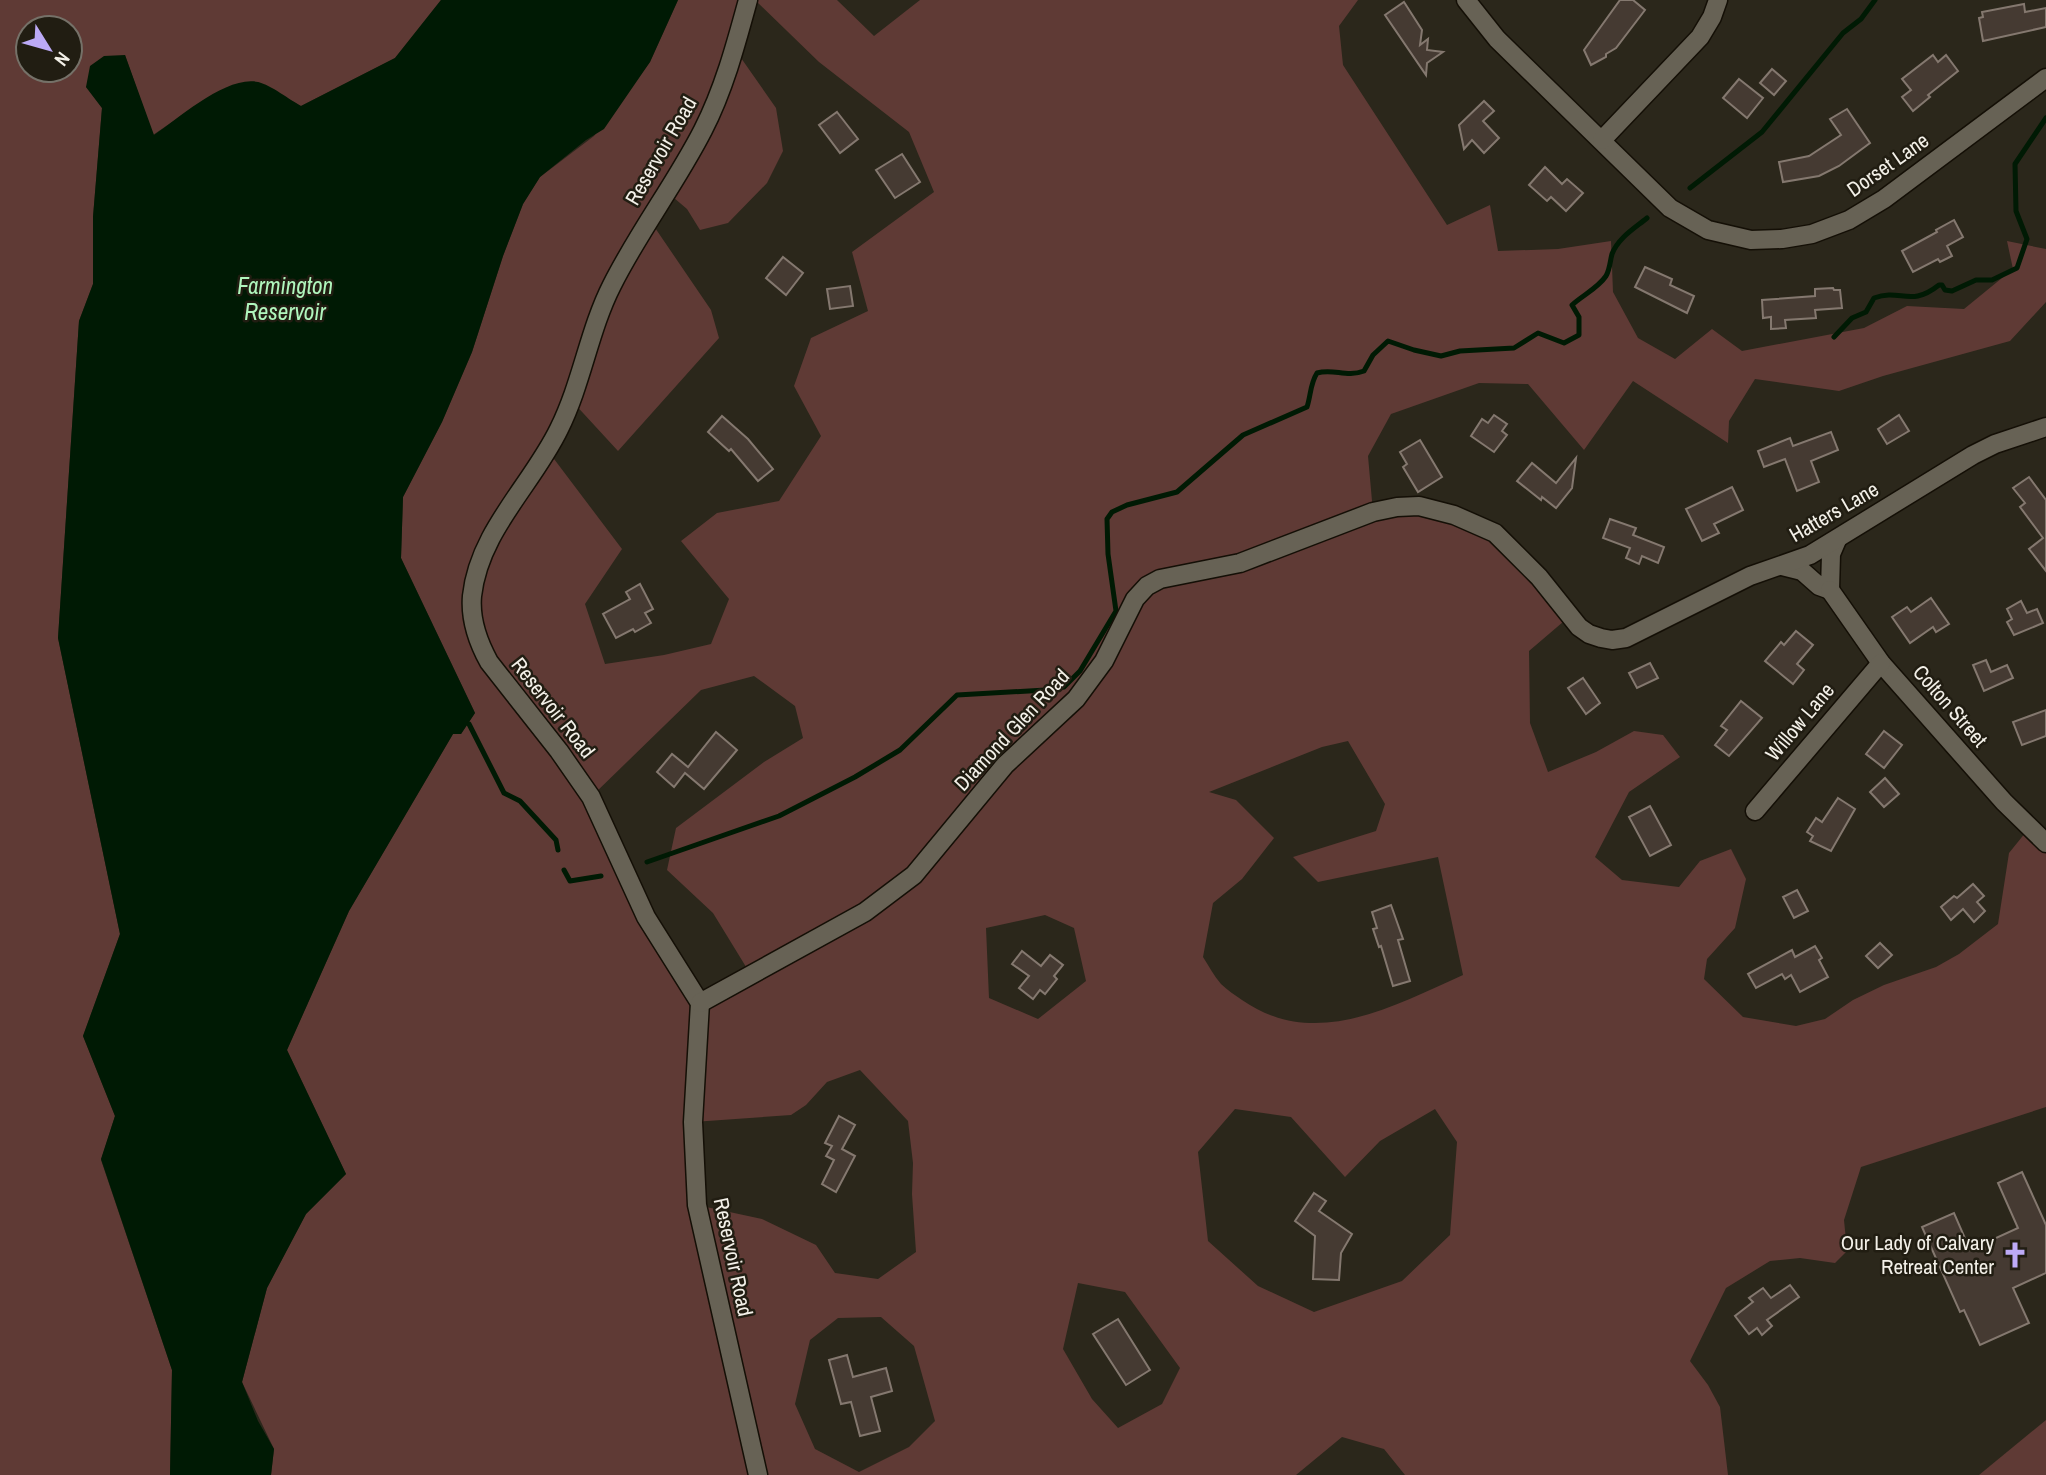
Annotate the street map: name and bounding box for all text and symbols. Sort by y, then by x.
north arrow [14,14,84,84]
text: N [49,47,76,72]
street label: Reservoir Road [618,91,703,210]
street label: Dorset Lane [1841,126,1934,203]
water label: Farmington Reservoir [237,270,333,327]
street label: Hatters Lane [1784,474,1884,549]
street label: Reservoir Road [505,651,602,764]
street label: Colton Street [1906,658,1994,753]
street label: Diamond Glen Road [947,662,1076,797]
street label: Willow Lane [1758,676,1841,767]
street label: Reservoir Road [707,1195,760,1319]
place label: Our Lady of Calvary Retreat Center [1841,1228,1994,1281]
church icon: Our Lady of Calvary Retreat Center [2000,1240,2030,1270]

